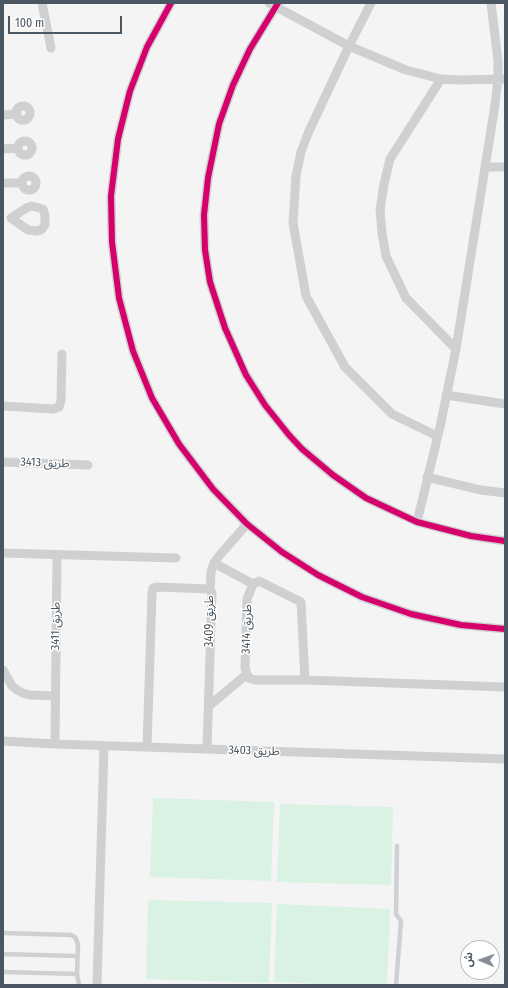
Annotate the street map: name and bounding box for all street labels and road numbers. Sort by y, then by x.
street label: طريق 3413 [20,455,70,471]
street label: طريق 3409 [203,595,217,647]
street label: طريق 3411 [48,602,64,650]
street label: طريق 3414 [239,604,255,654]
street label: طريق 3403 [228,743,280,759]

